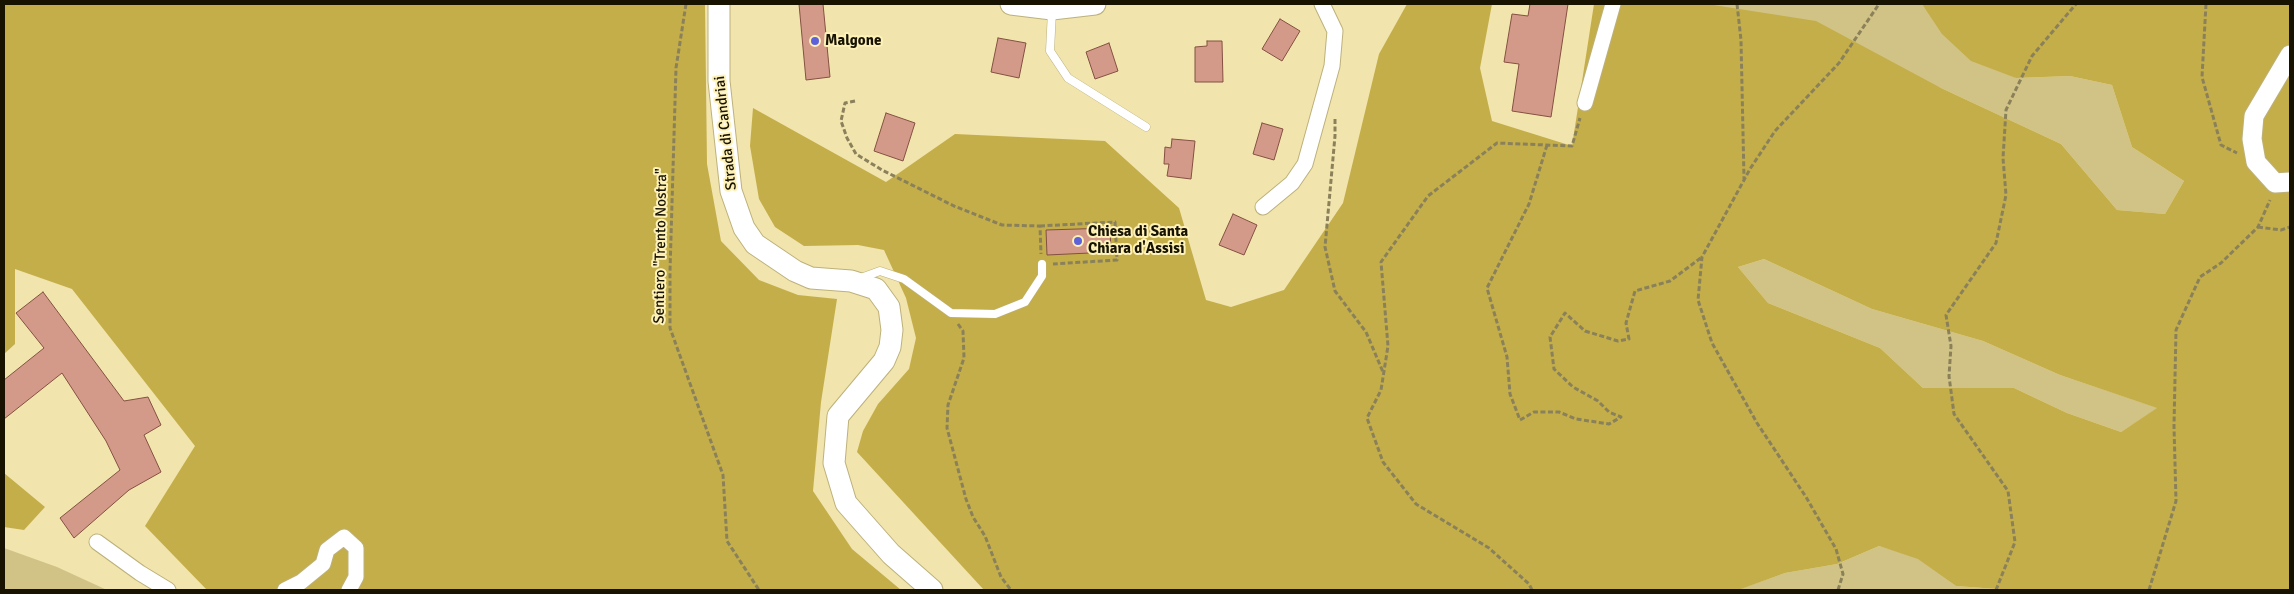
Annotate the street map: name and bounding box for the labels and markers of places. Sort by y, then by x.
place label: Malgone [825,32,881,50]
marker: Malgone [809,35,821,47]
place label: Chiesa di Santa Chiara d'Assisi [1088,223,1188,258]
marker: Chiesa di Santa Chiara d'Assisi [1072,235,1084,247]

